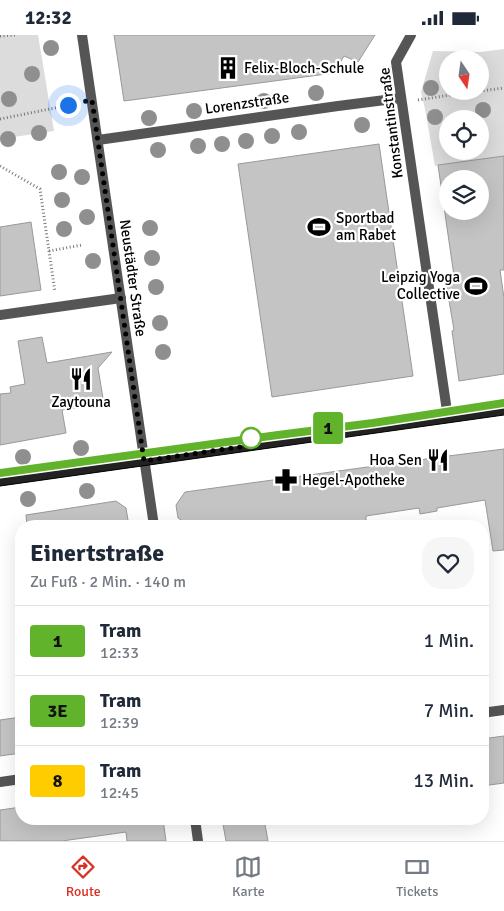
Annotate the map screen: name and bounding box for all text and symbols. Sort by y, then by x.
text: 12:32 [25,6,72,30]
north arrow [439,50,489,100]
map controls [439,50,489,220]
building icon: Felix-Bloch-Schule [215,55,241,81]
place label: Felix-Bloch-Schule [244,59,364,77]
street label: Konstantinstraße [375,66,407,180]
street label: Lorenzstraße [204,88,290,118]
your location [56,93,81,118]
button: locate [439,110,489,160]
button: layers [439,170,489,220]
place label: Sportbad am Rabet [336,209,396,244]
sports icon: Sportbad am Rabet [306,214,332,240]
street label: Neustädter Straße [116,218,150,338]
place label: Leipzig Yoga Collective [381,268,460,303]
sports icon: Leipzig Yoga Collective [463,273,489,299]
restaurant icon: Zaytouna [68,366,94,392]
place label: Zaytouna [51,393,111,411]
line badge: 1 [312,412,344,444]
text: 1 [323,417,333,439]
unlabelled marker [240,427,262,449]
restaurant icon: Hoa Sen [425,447,451,473]
place label: Hoa Sen [369,451,422,469]
pharmacy icon: Hegel-Apotheke [273,467,299,493]
place label: Hegel-Apotheke [302,471,405,489]
button: heart [422,537,474,589]
text: Einertstraße [30,538,164,568]
text: Zu Fuß · 2 Min. · 140 m [30,572,186,592]
text: Tram [100,619,141,643]
text: 1 Min. [424,629,474,653]
text: 1 [53,630,62,652]
text: 12:33 [100,643,139,663]
text: Tram [100,689,141,713]
text: 7 Min. [424,699,474,723]
text: 3E [47,700,68,722]
text: 12:39 [100,713,139,733]
text: Tram [100,759,141,783]
text: 13 Min. [413,769,474,793]
text: 8 [53,770,62,792]
text: 12:45 [100,783,139,803]
tab: Route [66,853,101,900]
tab: Karte [232,853,265,900]
tab: Tickets [396,853,438,900]

